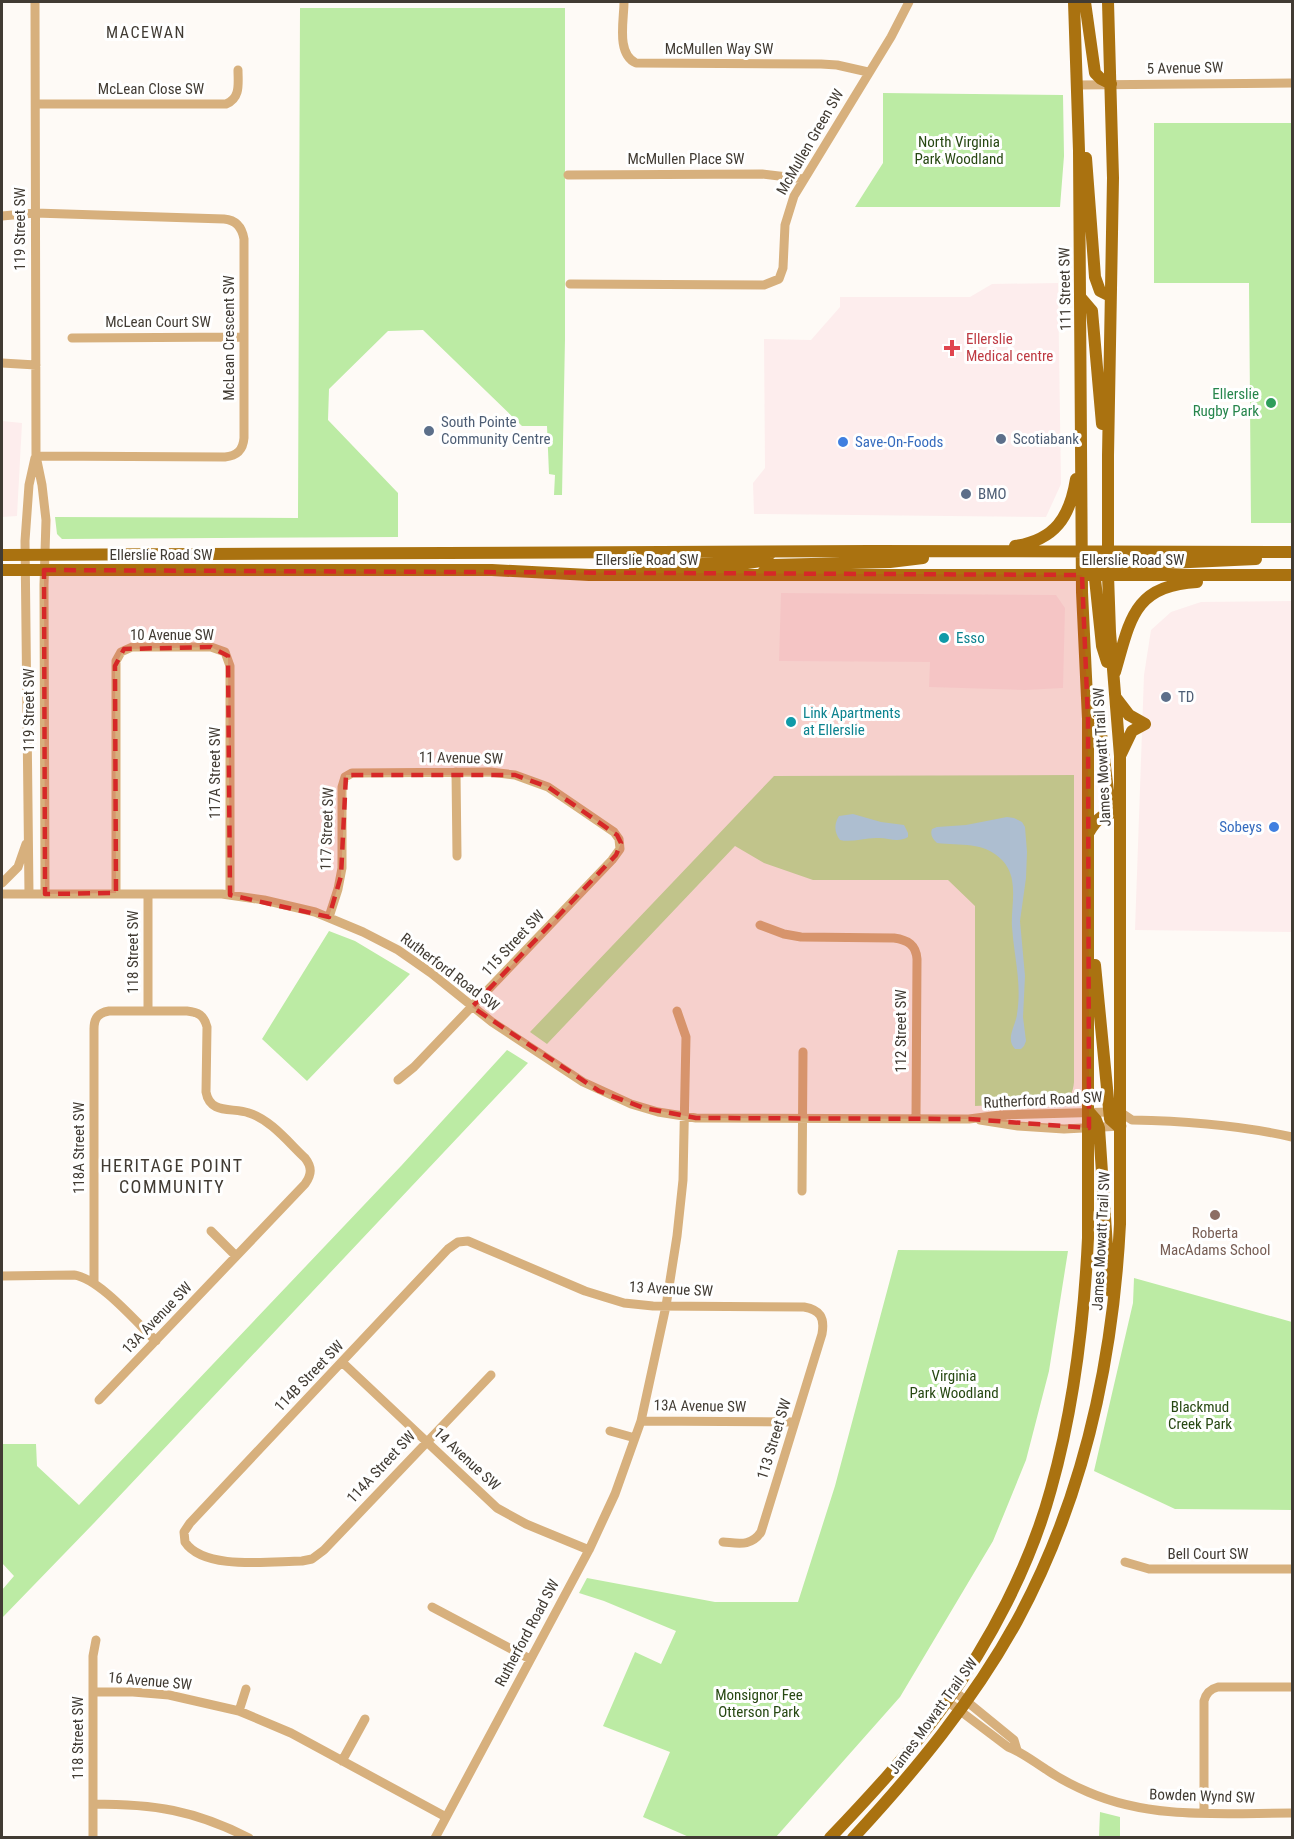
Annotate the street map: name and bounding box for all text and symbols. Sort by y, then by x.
district label: MACEWAN [106,23,186,42]
street label: McMullen Way SW [665,40,774,58]
street label: 5 Avenue SW [1147,58,1224,78]
street label: McLean Close SW [98,80,205,98]
street label: McMullen Green SW [773,86,848,198]
park label: North Virginia Park Woodland [914,133,1004,168]
street label: McMullen Place SW [627,150,745,168]
street label: 119 Street SW [11,187,29,271]
street label: 111 Street SW [1055,247,1075,331]
street label: McLean Crescent SW [220,275,238,401]
street label: McLean Court SW [105,313,211,331]
place label: Ellerslie Medical centre [966,330,1053,365]
marker: Ellerslie Medical centre [943,339,961,357]
place label: Ellerslie Rugby Park [1193,385,1259,420]
marker: Ellerslie Rugby Park [1264,396,1278,410]
place label: South Pointe Community Centre [441,413,550,448]
marker: South Pointe Community Centre [422,424,436,438]
place label: Scotiabank [1013,430,1079,448]
marker: Scotiabank [994,432,1008,446]
place label: Save-On-Foods [855,433,943,451]
marker: Save-On-Foods [836,435,850,449]
place label: BMO [978,485,1007,503]
marker: BMO [959,487,973,501]
street label: Ellerslie Road SW [110,546,213,564]
street label: Ellerslie Road SW [596,551,699,569]
street label: Ellerslie Road SW [1082,551,1185,569]
street label: 10 Avenue SW [130,626,215,644]
place label: Esso [956,629,985,647]
marker: Esso [937,631,951,645]
street label: 119 Street SW [20,668,38,752]
street label: James Mowatt Trail SW [1089,686,1115,827]
place label: TD [1178,688,1194,706]
marker: TD [1159,690,1173,704]
place label: Link Apartments at Ellerslie [803,704,901,739]
marker: Link Apartments at Ellerslie [784,715,798,729]
street label: 117A Street SW [206,726,224,819]
street label: 11 Avenue SW [419,748,504,768]
street label: 117 Street SW [317,786,337,871]
place label: Sobeys [1219,818,1262,836]
marker: Sobeys [1267,820,1281,834]
street label: 115 Street SW [478,906,548,980]
street label: 118 Street SW [124,910,142,994]
street label: Rutherford Road SW [397,929,503,1015]
street label: 112 Street SW [892,989,910,1073]
street label: Rutherford Road SW [983,1088,1103,1112]
street label: 118A Street SW [70,1101,88,1194]
district label: HERITAGE POINT COMMUNITY [100,1155,244,1197]
street label: James Mowatt Trail SW [1088,1170,1114,1311]
marker: Roberta MacAdams School [1208,1208,1222,1222]
place label: Roberta MacAdams School [1160,1224,1270,1259]
street label: 13A Avenue SW [118,1278,196,1358]
street label: 13 Avenue SW [629,1278,714,1300]
street label: 114B Street SW [271,1336,348,1415]
park label: Virginia Park Woodland [909,1367,999,1402]
street label: 13A Avenue SW [653,1396,747,1416]
street label: 113 Street SW [753,1396,795,1482]
park label: Blackmud Creek Park [1168,1398,1232,1433]
street label: 14 Avenue SW [430,1424,504,1495]
street label: 114A Street SW [343,1427,419,1507]
street label: Bell Court SW [1168,1545,1249,1563]
street label: Rutherford Road SW [491,1576,563,1690]
street label: James Mowatt Trail SW [885,1654,982,1778]
street label: 16 Avenue SW [107,1668,193,1694]
park label: Monsignor Fee Otterson Park [715,1686,803,1721]
street label: 118 Street SW [69,1696,87,1780]
street label: Bowden Wynd SW [1149,1785,1256,1807]

